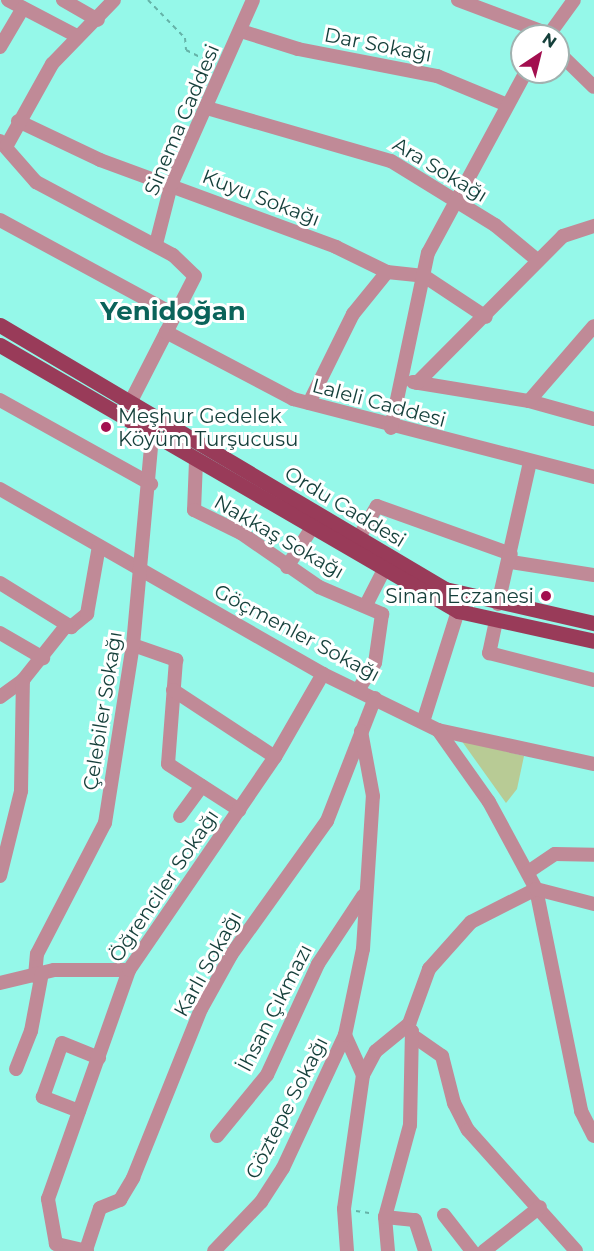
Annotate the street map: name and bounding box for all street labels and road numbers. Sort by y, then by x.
street label: Dar Sokağı [322,23,434,67]
street label: Sinema Caddesi [139,41,225,199]
street label: Ara Sokağı [388,132,492,208]
street label: Kuyu Sokağı [199,165,323,231]
street label: Laleli Caddesi [310,374,448,432]
street label: Ordu Caddesi [280,461,410,553]
street label: Nakkaş Sokağı [210,490,348,584]
street label: Göçmenler Sokağı [210,579,384,687]
street label: Çelebiler Sokağı [79,630,127,792]
street label: Öğrenciler Sokağı [104,805,224,967]
street label: Karlı Sokağı [169,907,247,1021]
street label: İhsan Çıkmazı [233,940,317,1076]
street label: Göztepe Sokağı [241,1033,333,1183]

